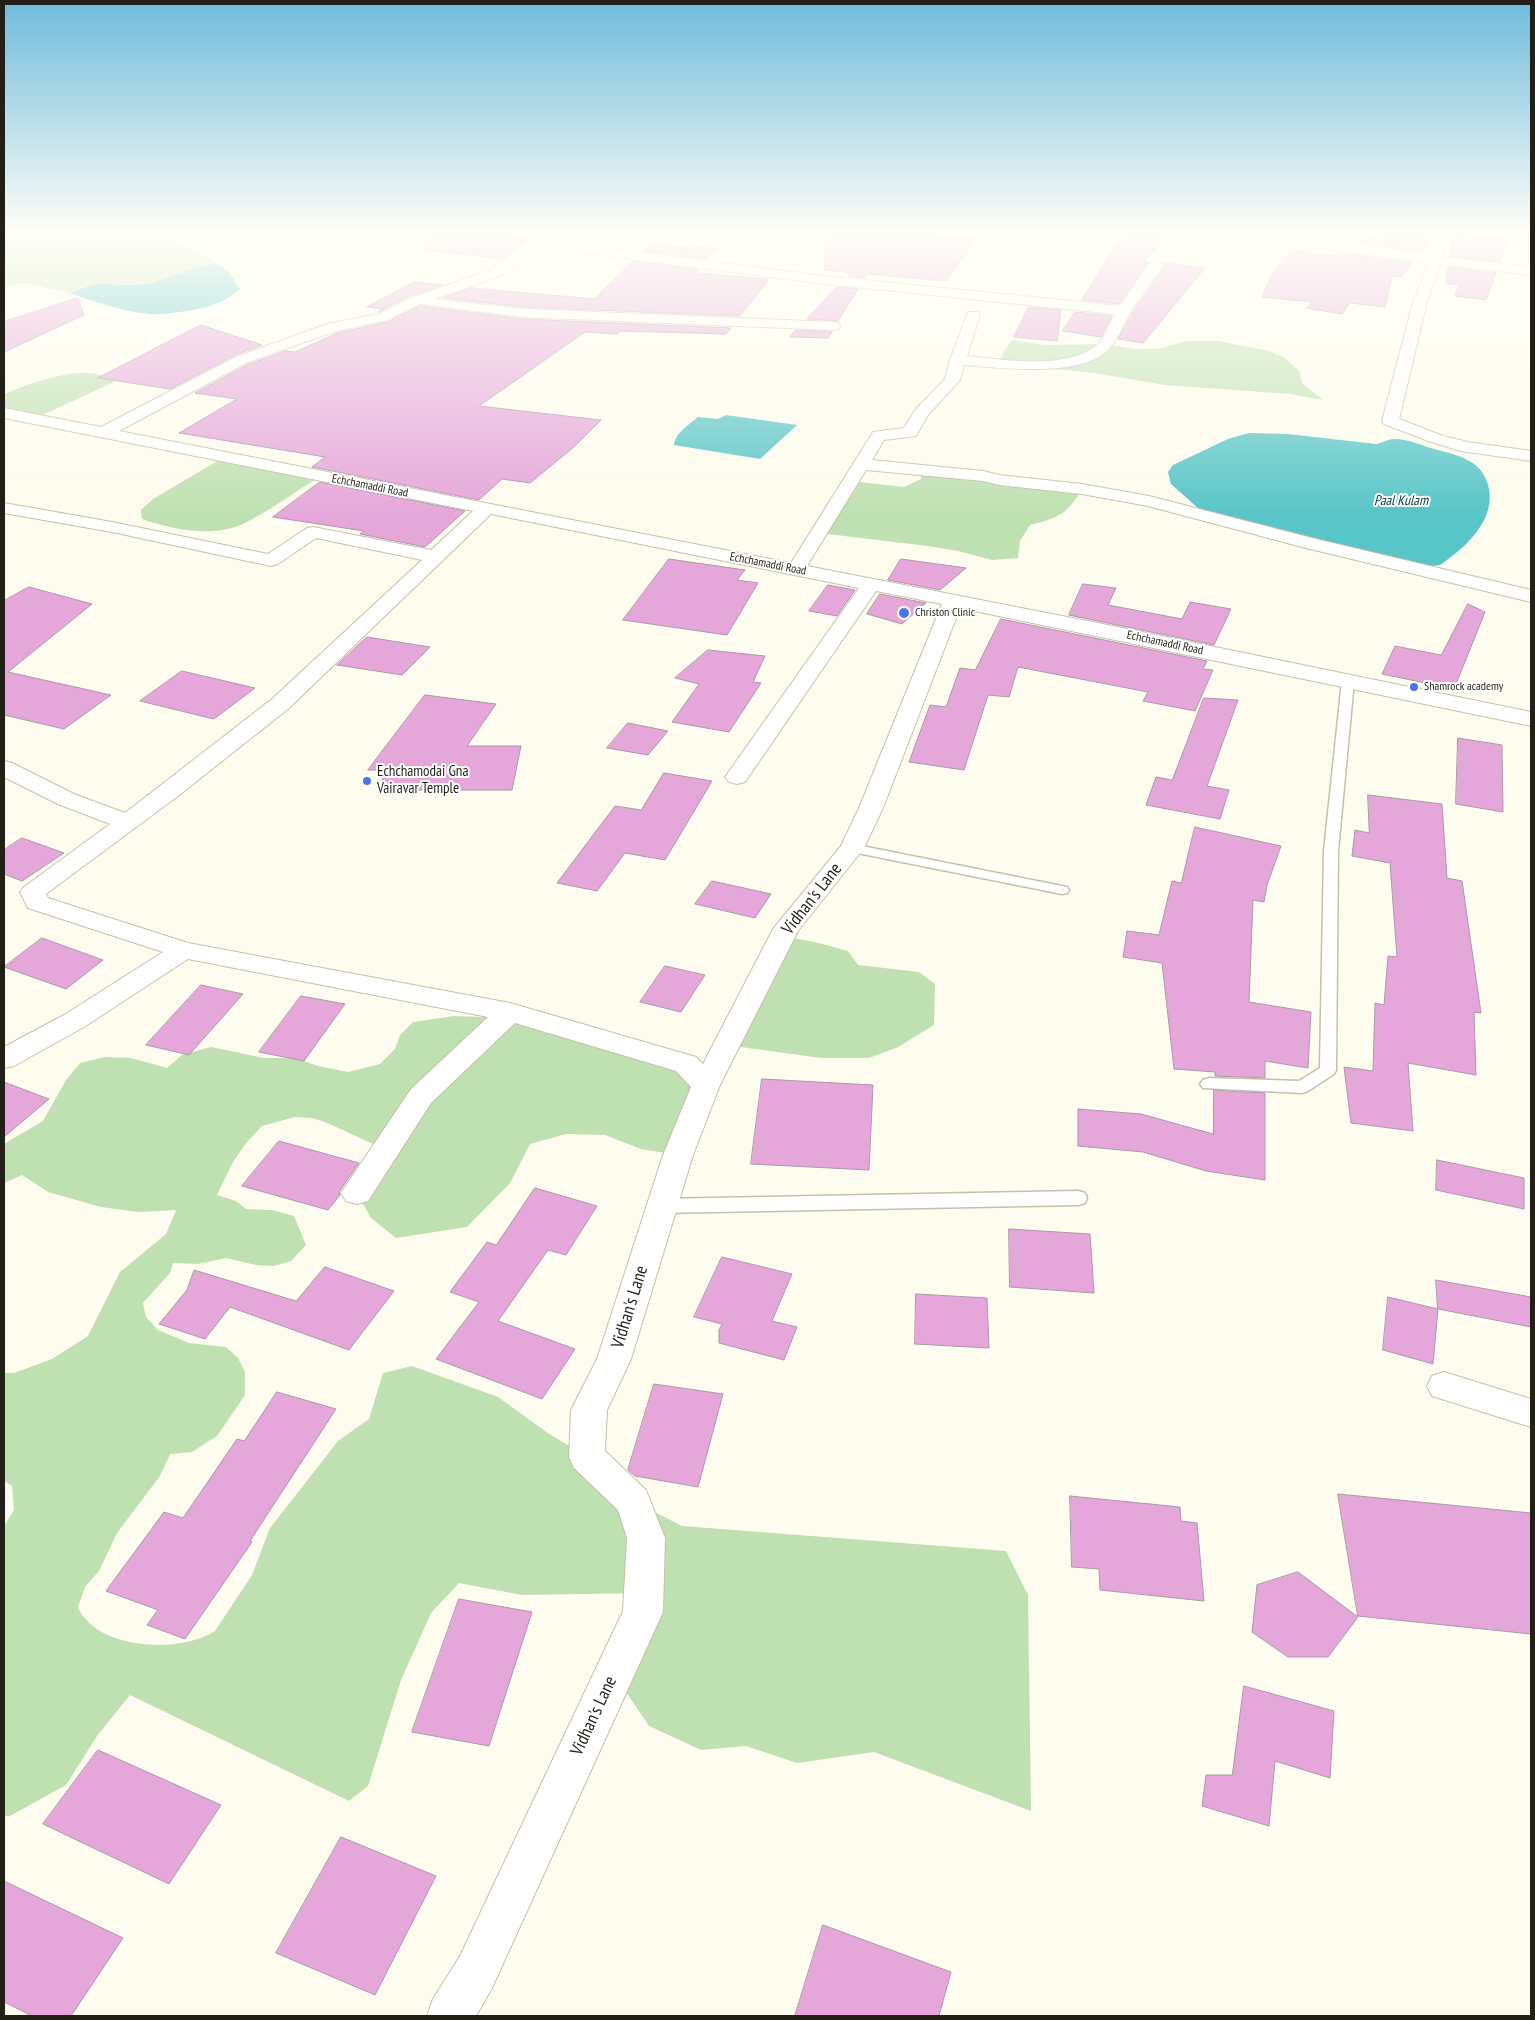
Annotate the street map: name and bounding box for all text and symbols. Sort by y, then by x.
street label: Echchamaddi Road [331,472,409,500]
water label: Paal Kulam [1374,493,1428,509]
street label: Echchamaddi Road [729,550,807,578]
marker: Christon Clinic [897,606,911,620]
place label: Christon Clinic [915,606,975,620]
street label: Echchamaddi Road [1126,628,1204,658]
place label: Shamrock academy [1424,680,1503,694]
marker: Shamrock academy [1408,681,1420,693]
place label: Echchamodai Gna Vairavar Temple [377,763,468,798]
marker: Echchamodai Gna Vairavar Temple [361,775,373,787]
street label: Vidhan's Lane [777,859,847,939]
street label: Vidhan's Lane [607,1263,653,1351]
street label: Vidhan's Lane [566,1673,622,1759]

